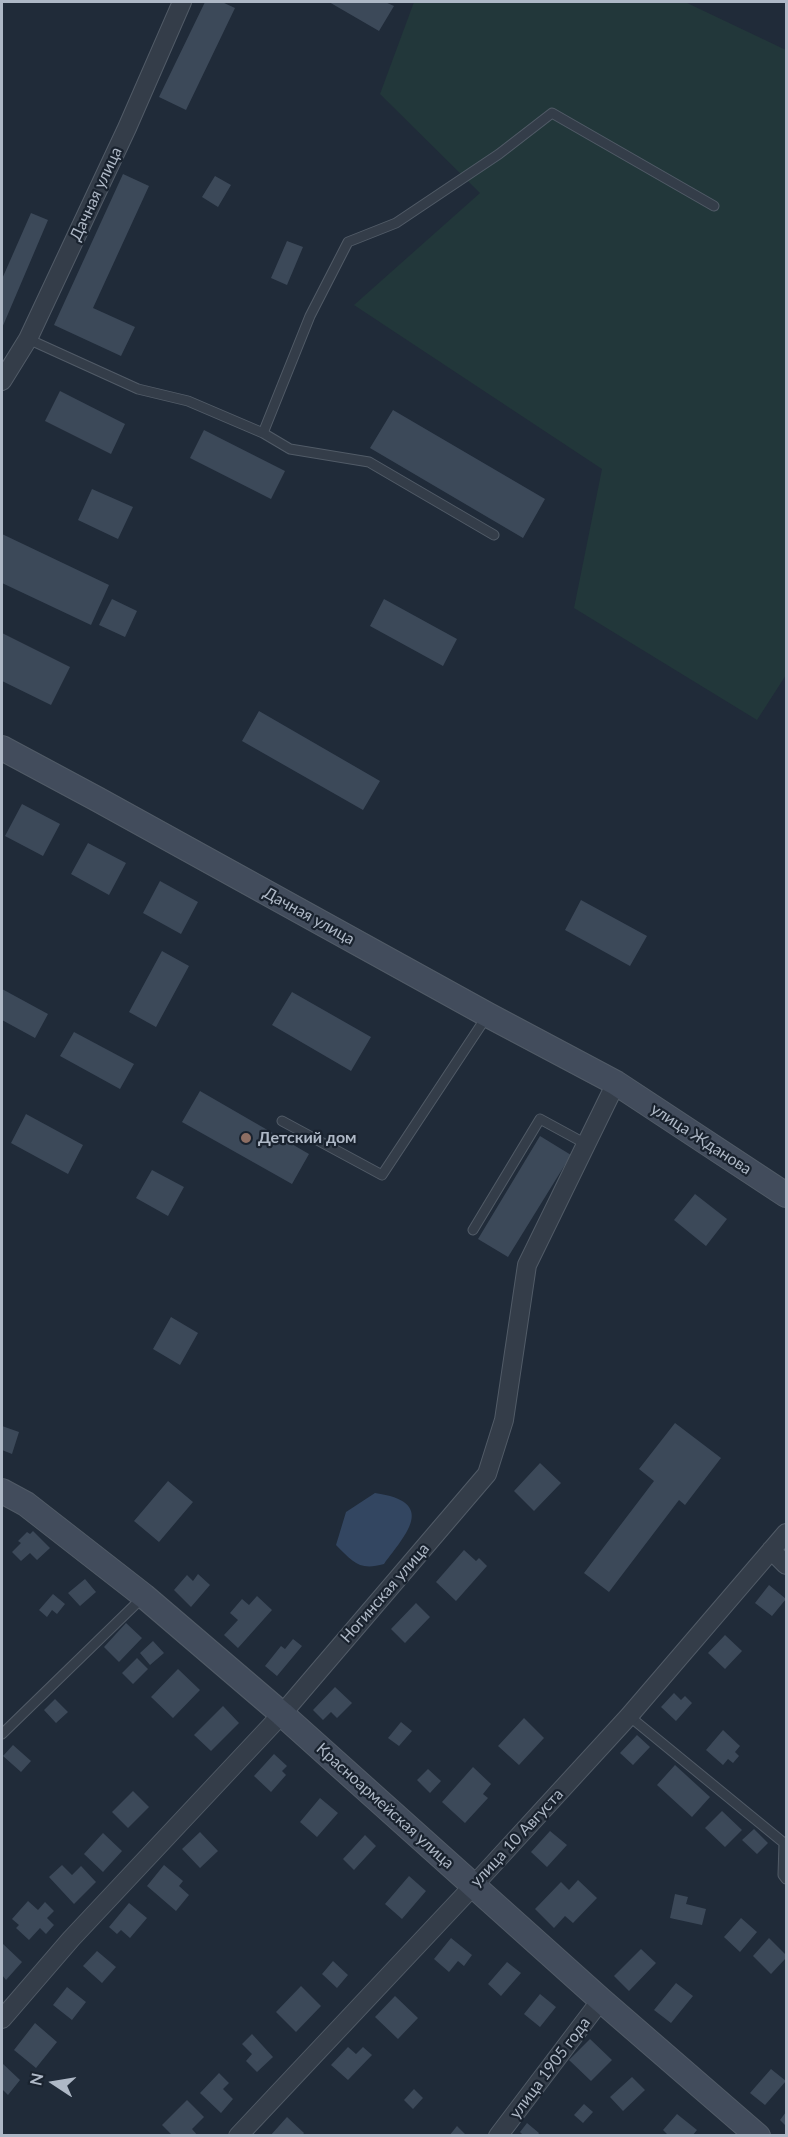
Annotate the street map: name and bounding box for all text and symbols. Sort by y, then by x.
street label: Дачная улица [66,144,126,244]
street label: Дачная улица [260,883,358,949]
street label: улица Жданова [647,1099,755,1179]
place label: Детский дом [258,1128,357,1148]
marker: Детский дом [239,1131,253,1145]
street label: Ногинская улица [337,1539,433,1647]
street label: Красноармейская улица [312,1739,458,1873]
street label: улица 10 Августа [467,1785,567,1891]
street label: улица 1905 года [506,2014,594,2122]
north arrow [24,2053,84,2113]
text: N [25,2071,46,2087]

